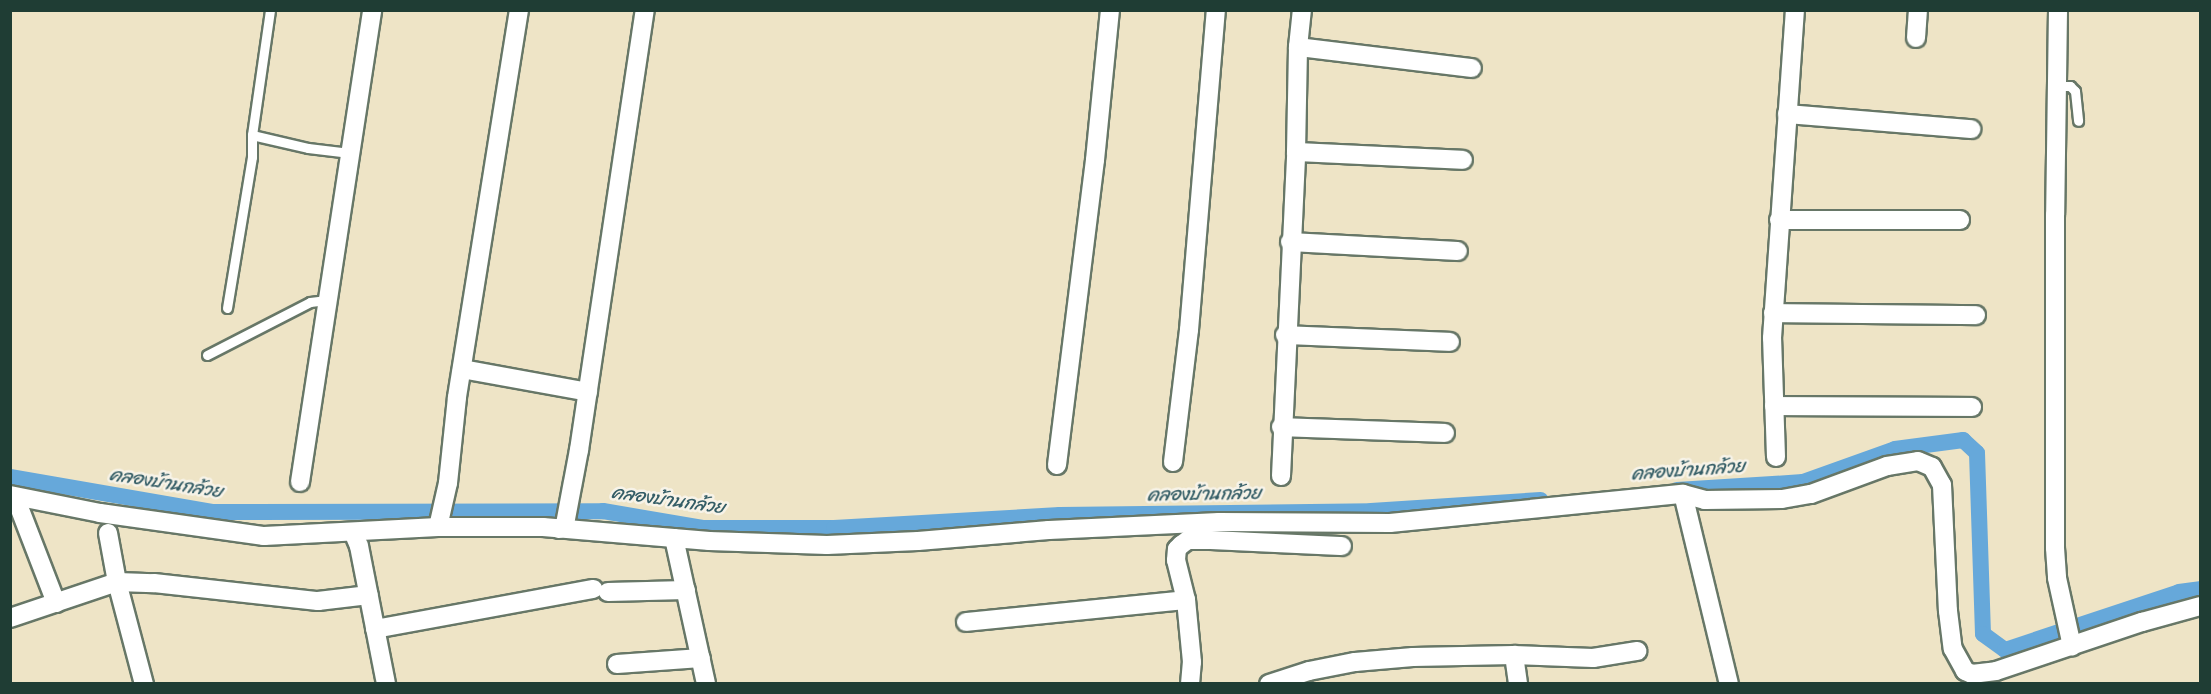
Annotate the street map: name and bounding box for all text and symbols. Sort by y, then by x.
water label: คลองบ้านกล้วย [1631,455,1745,485]
water label: คลองบ้านกล้วย [108,463,224,503]
water label: คลองบ้านกล้วย [610,481,726,519]
water label: คลองบ้านกล้วย [1147,482,1261,506]

